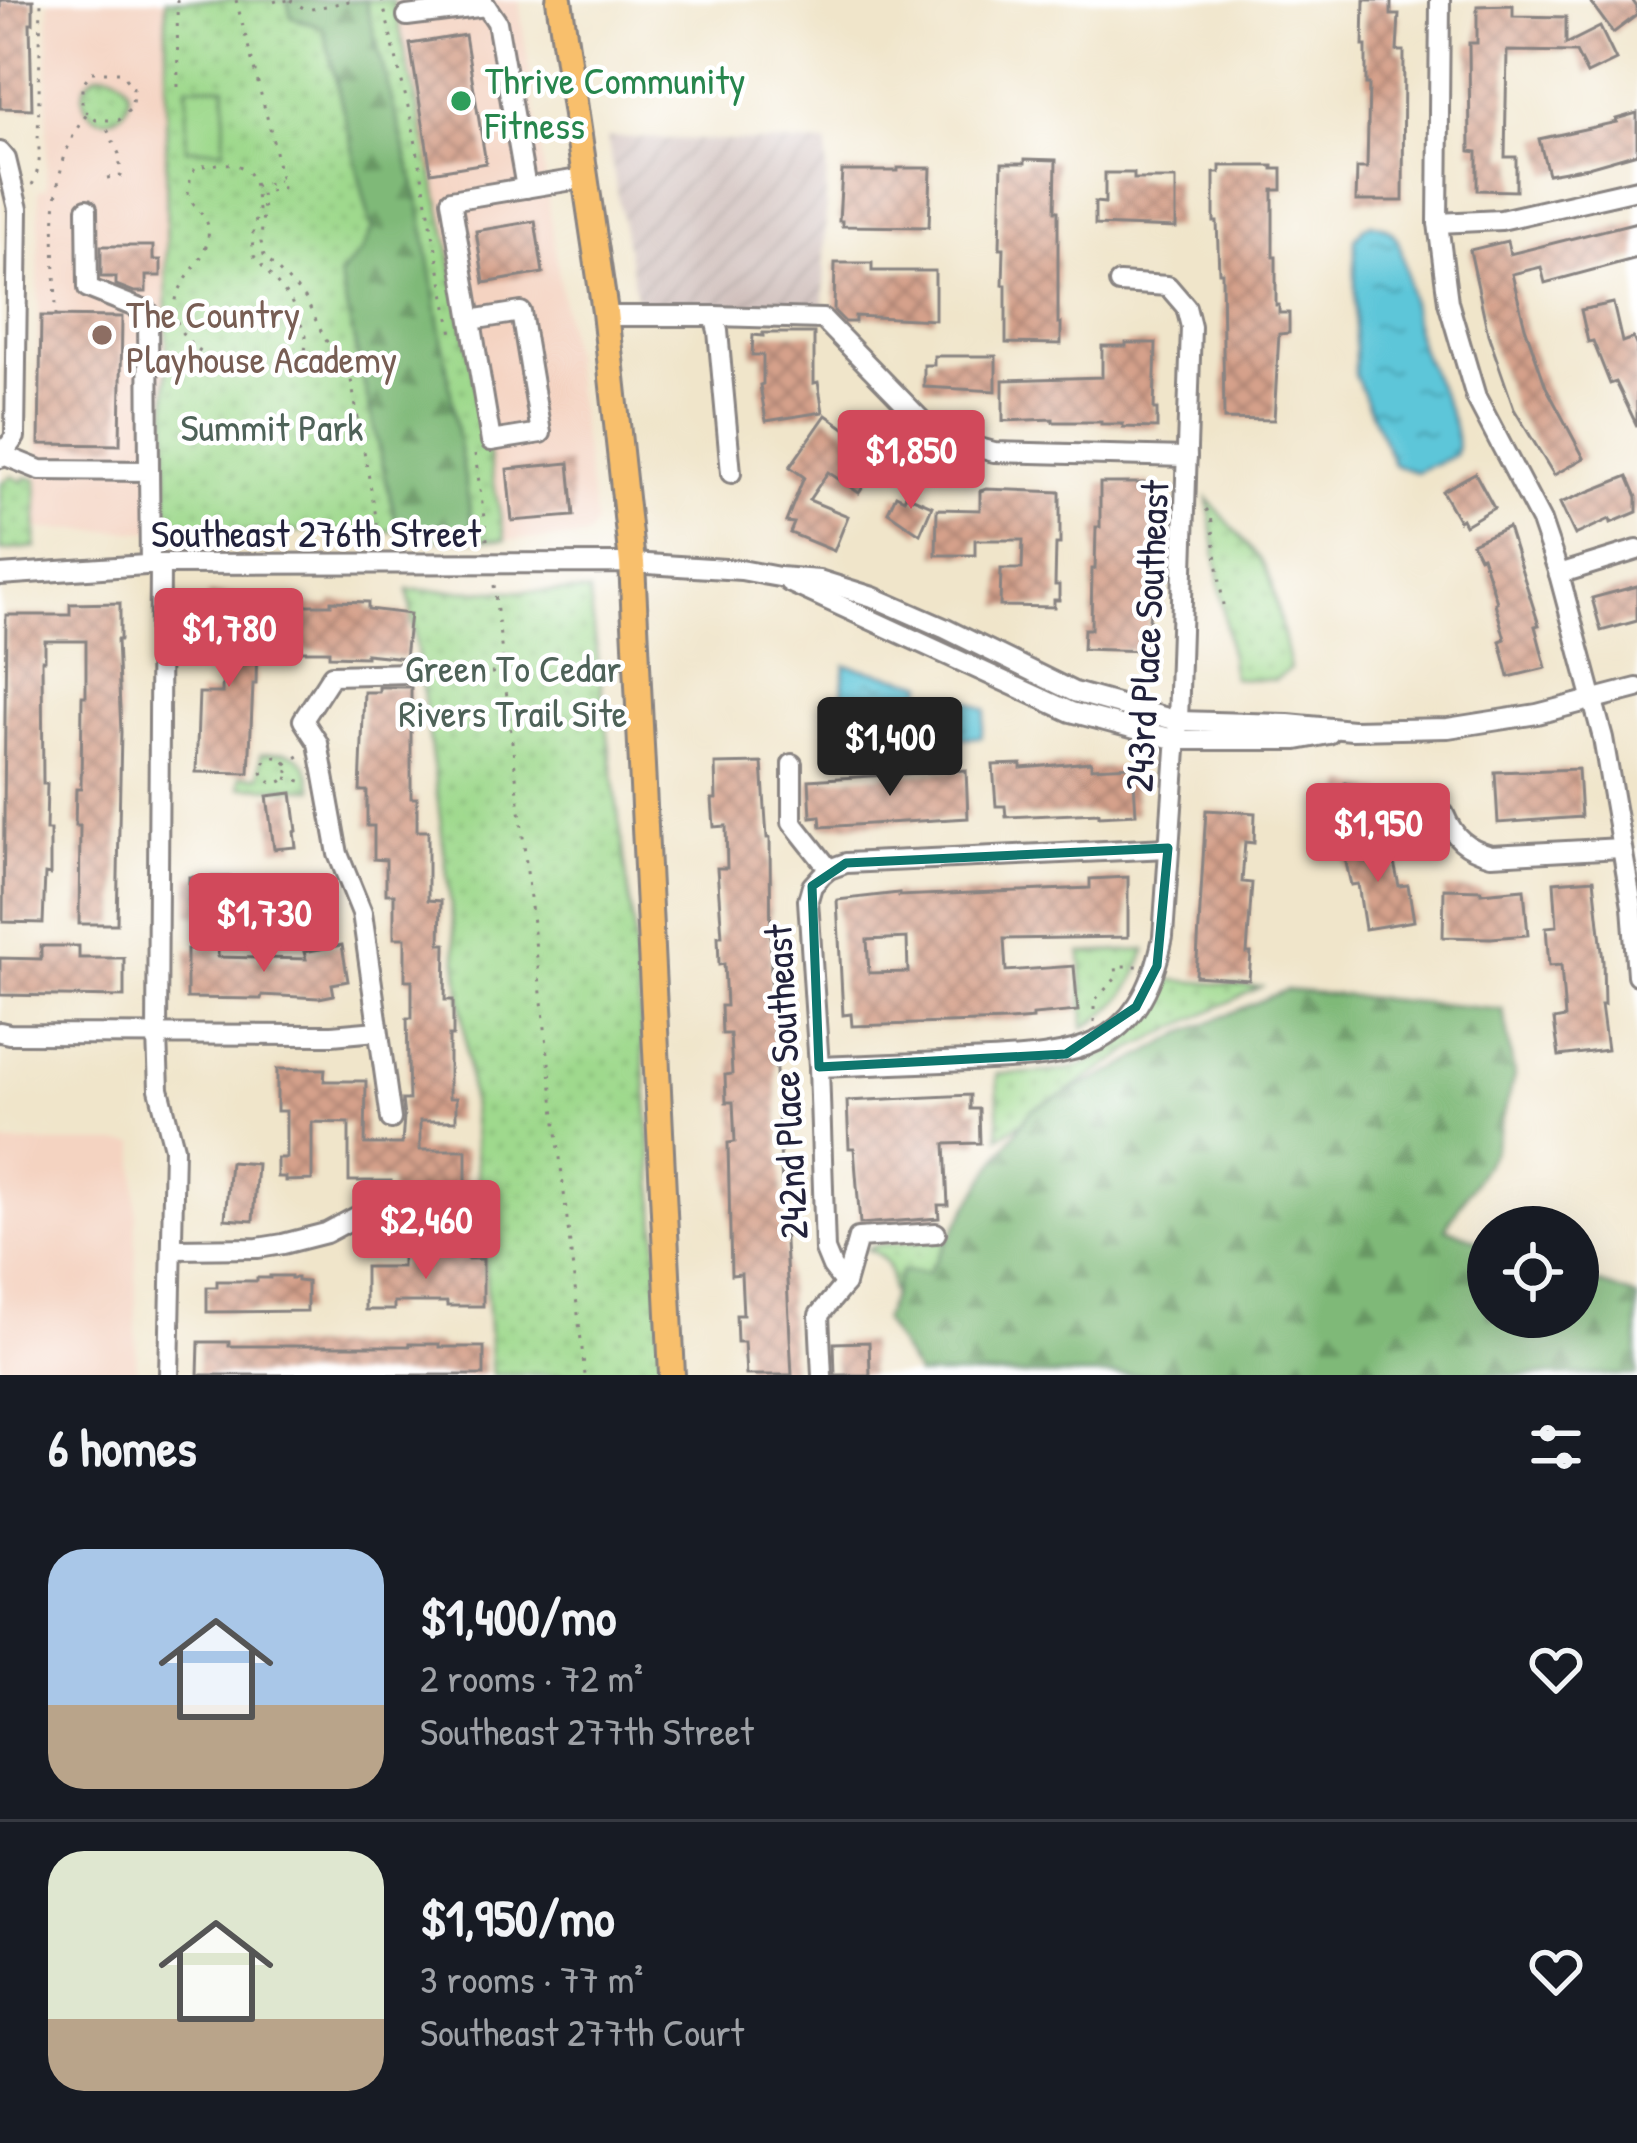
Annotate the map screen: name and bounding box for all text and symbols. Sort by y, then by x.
place label: Thrive Community Fitness [484,53,745,151]
marker: Thrive Community Fitness [448,88,474,114]
place label: The Country Playhouse Academy [126,287,397,385]
marker: The Country Playhouse Academy [89,322,115,348]
park label: Summit Park [181,400,363,453]
pin: $1,850 [813,410,1009,512]
text: $1,850 [865,422,957,475]
street label: 243rd Place Southeast [1111,478,1181,793]
street label: Southeast 276th Street [151,506,482,559]
pin: $1,780 [131,588,327,690]
text: $1,780 [181,600,277,653]
park label: Green To Cedar Rivers Trail Site [399,641,627,739]
pin: $1,400 [792,697,988,799]
text: $1,400 [844,709,936,762]
pin: $1,950 [1280,783,1476,885]
text: $1,950 [1333,795,1423,848]
pin: $1,730 [166,873,362,975]
text: $1,730 [216,885,312,938]
street label: 242nd Place Southeast [750,923,820,1241]
pin: $2,460 [328,1180,524,1282]
text: $2,460 [379,1192,473,1245]
map controls [1467,1206,1599,1338]
button: locate [1467,1206,1599,1338]
text: 6 homes [48,1413,197,1482]
icon: filters [1523,1414,1589,1480]
text: $1,400/mo [420,1582,616,1651]
icon: home [144,1597,288,1741]
icon: heart [1523,1636,1589,1702]
text: 2 rooms · 72 m² [420,1651,643,1704]
text: Southeast 277th Street [420,1704,754,1757]
text: $1,950/mo [420,1883,615,1952]
icon: home [144,1899,288,2043]
icon: heart [1523,1938,1589,2004]
text: 3 rooms · 77 m² [420,1952,643,2005]
text: Southeast 277th Court [420,2005,744,2058]

